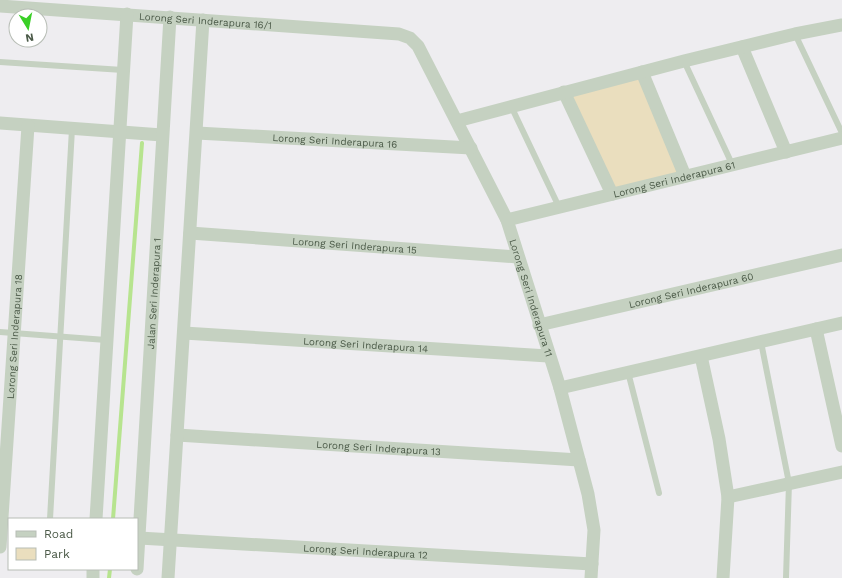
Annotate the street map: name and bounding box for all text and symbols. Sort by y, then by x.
north arrow [8,8,48,48]
street label: Lorong Seri Inderapura 16/1 [139,11,272,31]
text: N [25,30,35,44]
street label: Lorong Seri Inderapura 16 [272,132,397,150]
street label: Lorong Seri Inderapura 61 [612,159,736,200]
street label: Lorong Seri Inderapura 15 [292,236,417,256]
street label: Jalan Seri Inderapura 1 [145,237,163,350]
street label: Lorong Seri Inderapura 11 [507,238,555,358]
street label: Lorong Seri Inderapura 60 [628,271,754,310]
street label: Lorong Seri Inderapura 18 [5,274,24,399]
street label: Lorong Seri Inderapura 14 [303,336,428,354]
street label: Lorong Seri Inderapura 13 [316,439,441,457]
legend [8,518,138,570]
text: Road [44,527,73,541]
street label: Lorong Seri Inderapura 12 [303,542,428,561]
text: Park [44,547,70,561]

